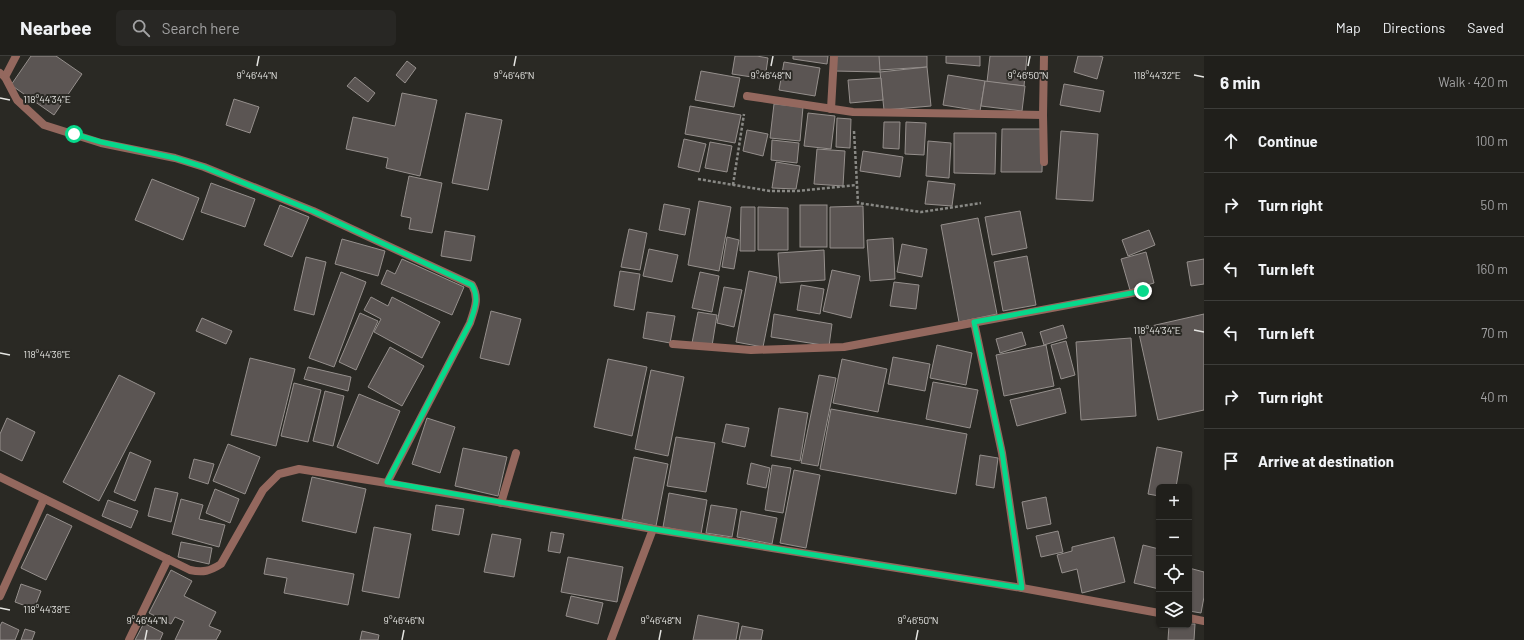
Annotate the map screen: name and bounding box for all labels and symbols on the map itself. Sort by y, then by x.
text: 9°46'44"N [236,69,278,81]
text: 9°46'46"N [494,69,534,81]
text: 9°46'48"N [750,69,792,81]
text: 9°46'50"N [1007,69,1049,81]
text: 118°44'32"E [1133,69,1181,81]
text: 118°44'34"E [23,93,71,105]
route start [65,125,83,143]
route end [1134,282,1152,300]
text: 118°44'34"E [1133,324,1181,336]
text: 118°44'36"E [23,348,71,360]
text: 118°44'38"E [23,603,71,615]
text: 9°46'44"N [126,614,168,626]
text: 9°46'46"N [384,614,424,626]
text: 9°46'48"N [640,614,682,626]
text: 9°46'50"N [897,614,939,626]

